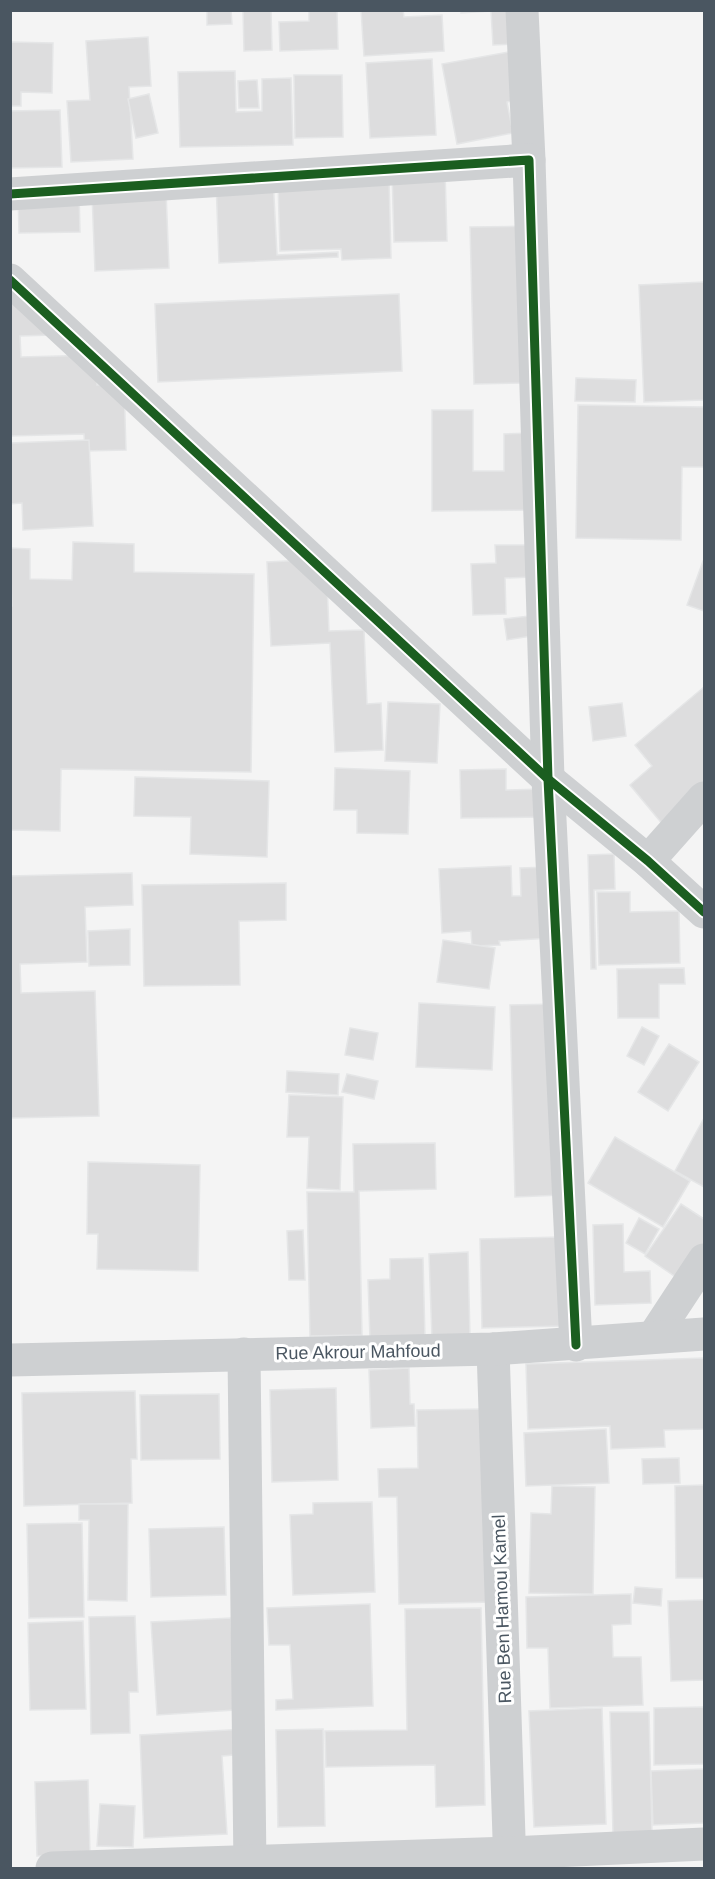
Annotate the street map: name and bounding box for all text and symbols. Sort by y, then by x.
street label: Rue Akrour Mahfoud [275,1341,441,1363]
street label: Rue Ben Hamou Kamel [489,1514,515,1704]

